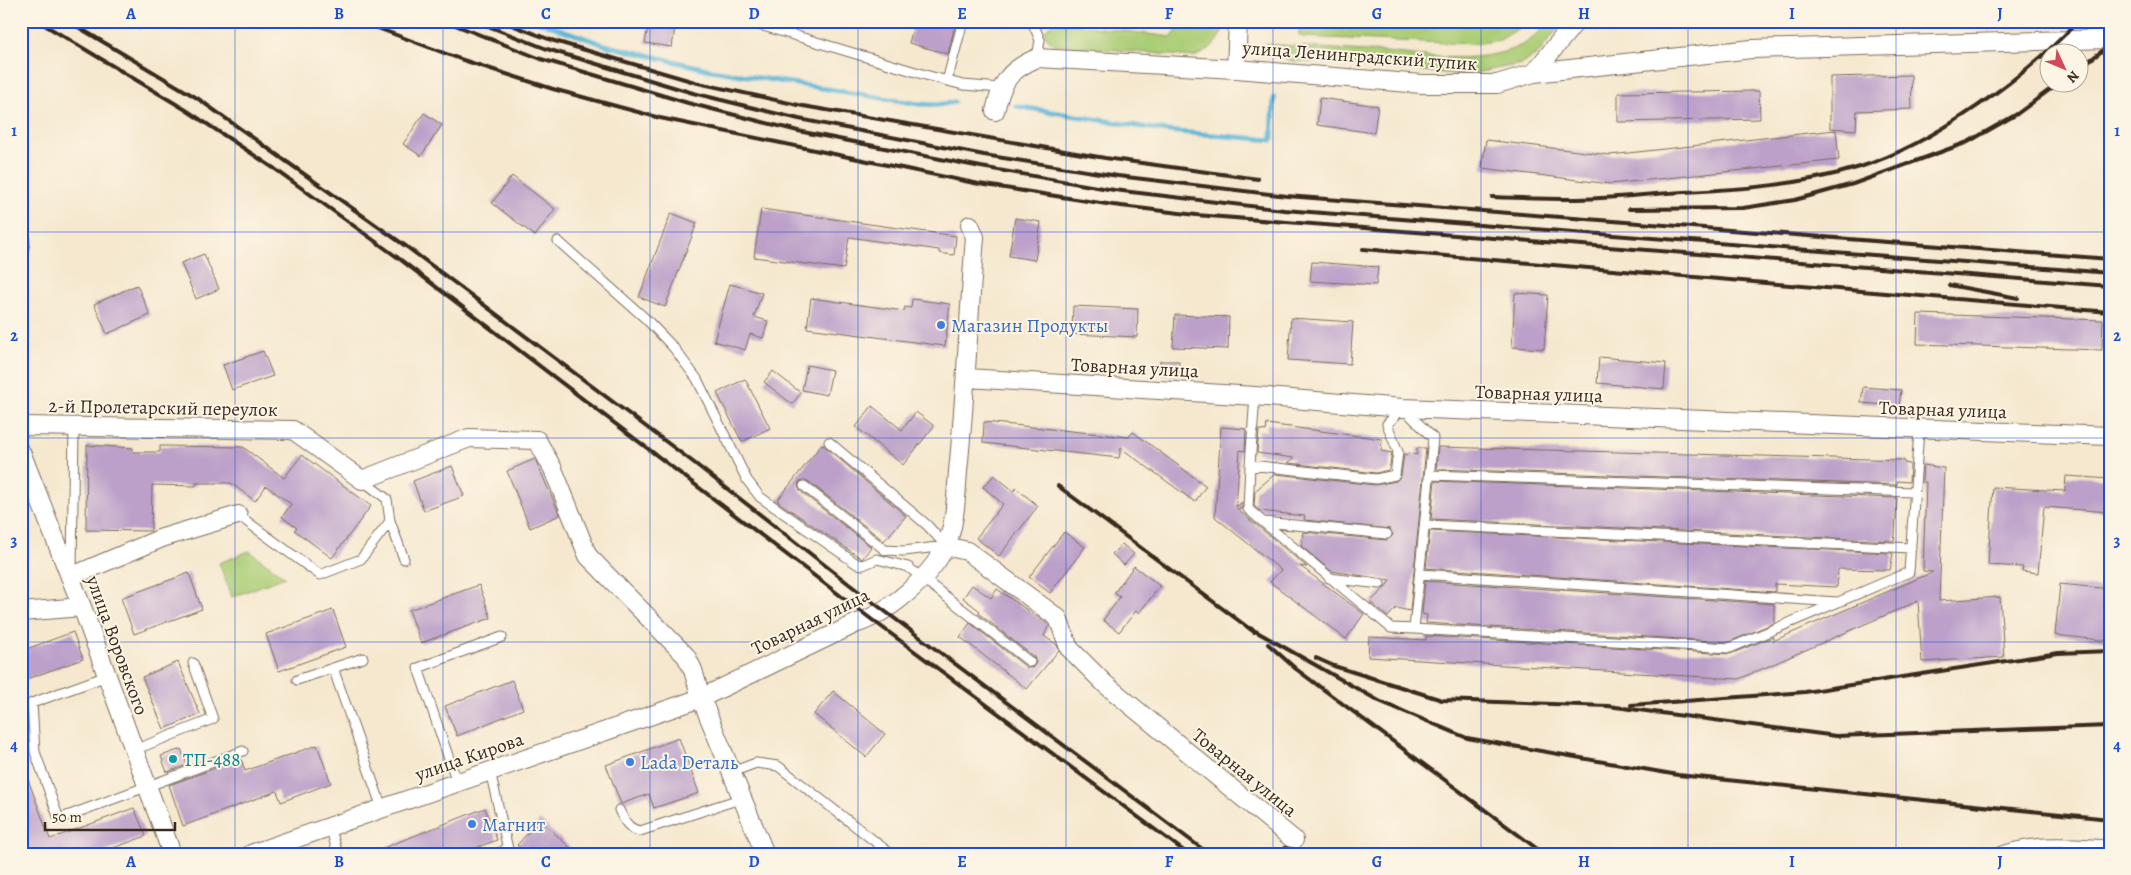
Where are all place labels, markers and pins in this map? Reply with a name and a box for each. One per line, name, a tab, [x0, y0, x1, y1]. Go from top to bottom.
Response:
place label: Магазин Продукты	[951, 313, 1108, 339]
marker: Магазин Продукты	[935, 319, 947, 331]
place label: ТП-488	[183, 747, 241, 773]
place label: Lada Dеталь	[640, 750, 738, 776]
marker: ТП-488	[167, 753, 179, 765]
marker: Lada Dеталь	[624, 756, 636, 768]
place label: Магнит	[482, 812, 546, 838]
marker: Магнит	[466, 818, 478, 830]

